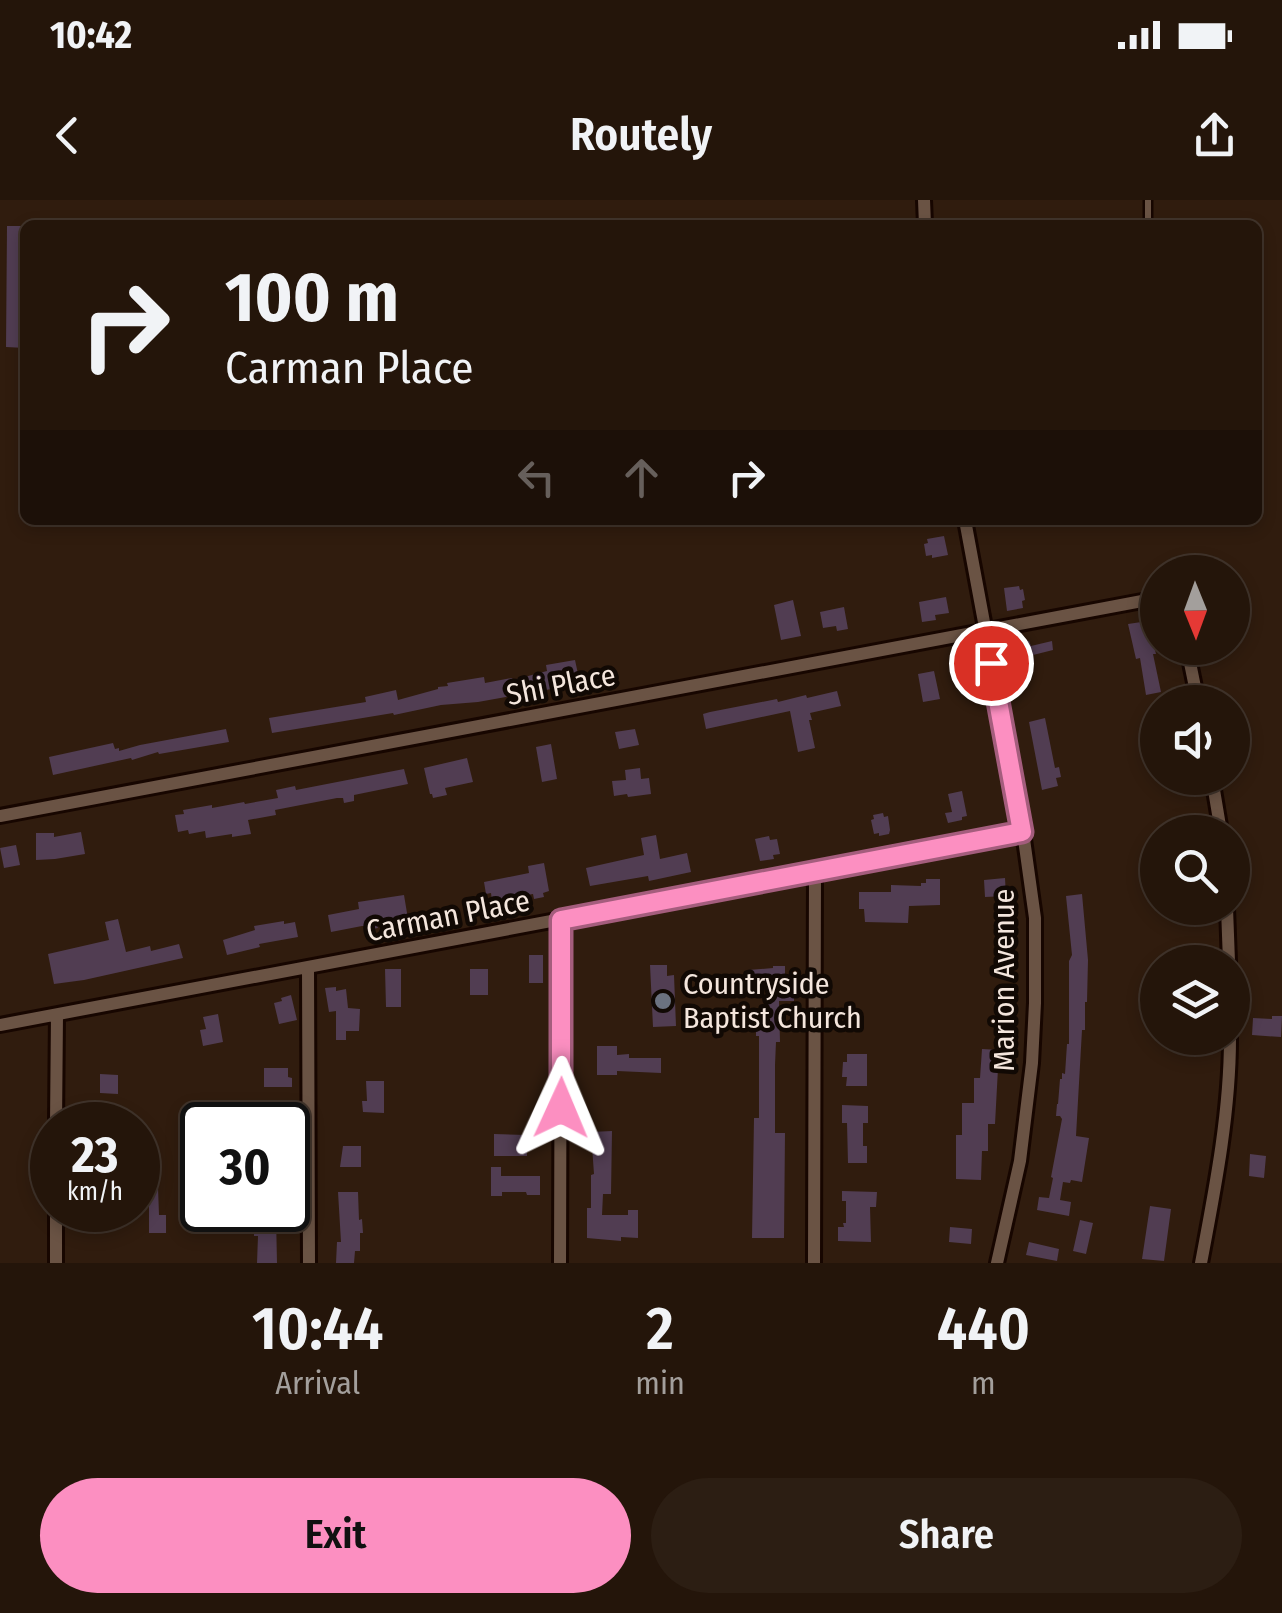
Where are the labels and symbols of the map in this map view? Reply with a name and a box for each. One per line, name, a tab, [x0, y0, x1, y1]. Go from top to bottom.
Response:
north arrow	[1140, 555, 1250, 665]
pin	[949, 621, 1034, 706]
street label: Shi Place	[503, 657, 619, 713]
street label: Carman Place	[363, 883, 533, 949]
street label: Marion Avenue	[986, 889, 1022, 1071]
place label: Countryside Baptist Church	[683, 966, 862, 1036]
marker: Countryside Baptist Church	[652, 990, 674, 1012]
position arrow	[509, 1056, 613, 1160]
speed limit sign: 30	[180, 1102, 310, 1232]

